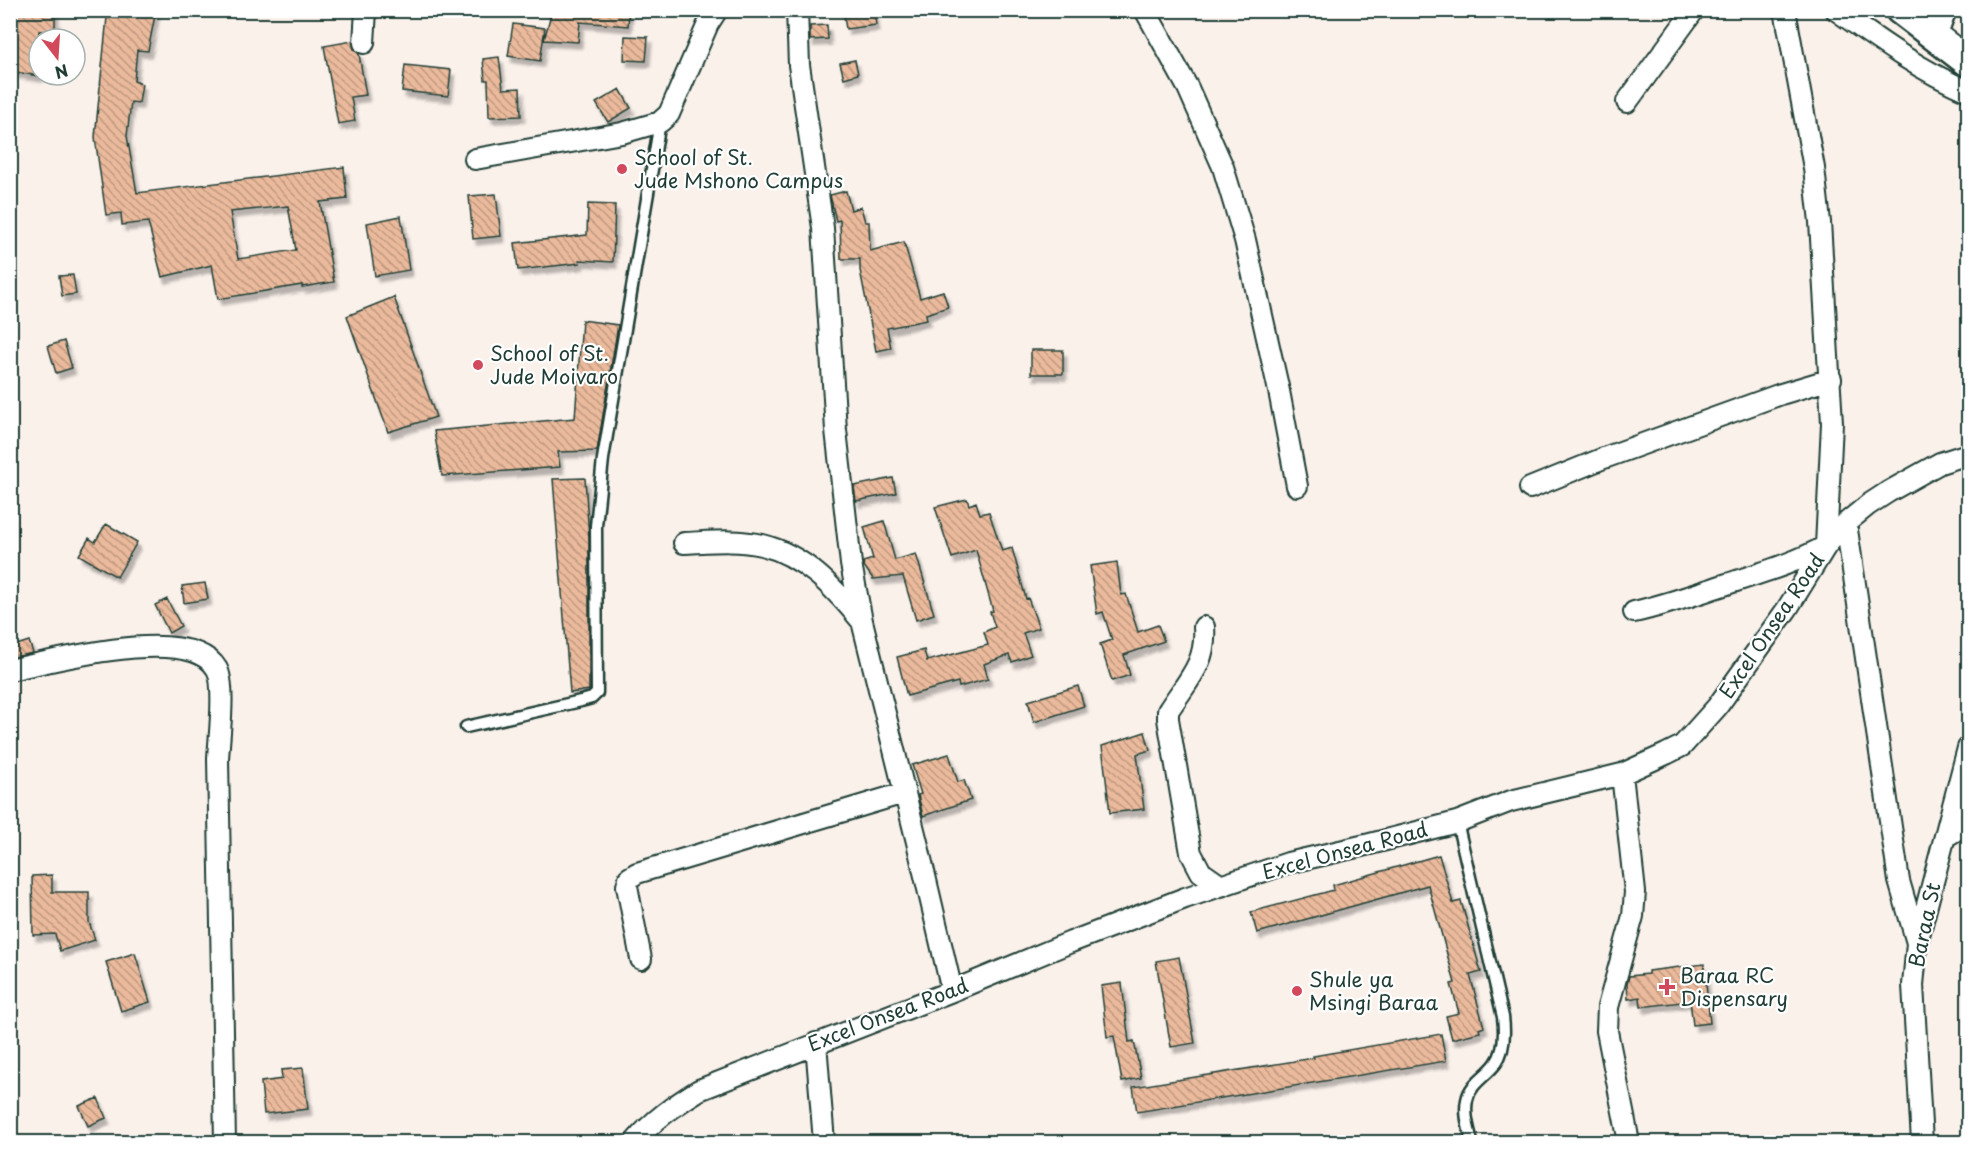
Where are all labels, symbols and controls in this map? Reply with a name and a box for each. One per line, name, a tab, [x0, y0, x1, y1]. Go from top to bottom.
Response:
north arrow	[27, 27, 87, 87]
text: N	[52, 59, 71, 86]
place label: School of St. Jude Mshono Campus	[634, 142, 843, 195]
marker: School of St. Jude Mshono Campus	[615, 162, 629, 176]
place label: School of St. Jude Moivaro	[490, 338, 618, 391]
marker: School of St. Jude Moivaro	[471, 358, 485, 372]
street label: Excel Onsea Road	[1711, 547, 1831, 704]
street label: Excel Onsea Road	[1259, 814, 1431, 886]
street label: Baraa St	[1900, 880, 1948, 970]
place label: Baraa RC Dispensary	[1680, 960, 1788, 1013]
place label: Shule ya Msingi Baraa	[1309, 964, 1438, 1017]
street label: Excel Onsea Road	[803, 970, 972, 1058]
marker: Baraa RC Dispensary	[1658, 978, 1676, 996]
marker: Shule ya Msingi Baraa	[1290, 984, 1304, 998]

